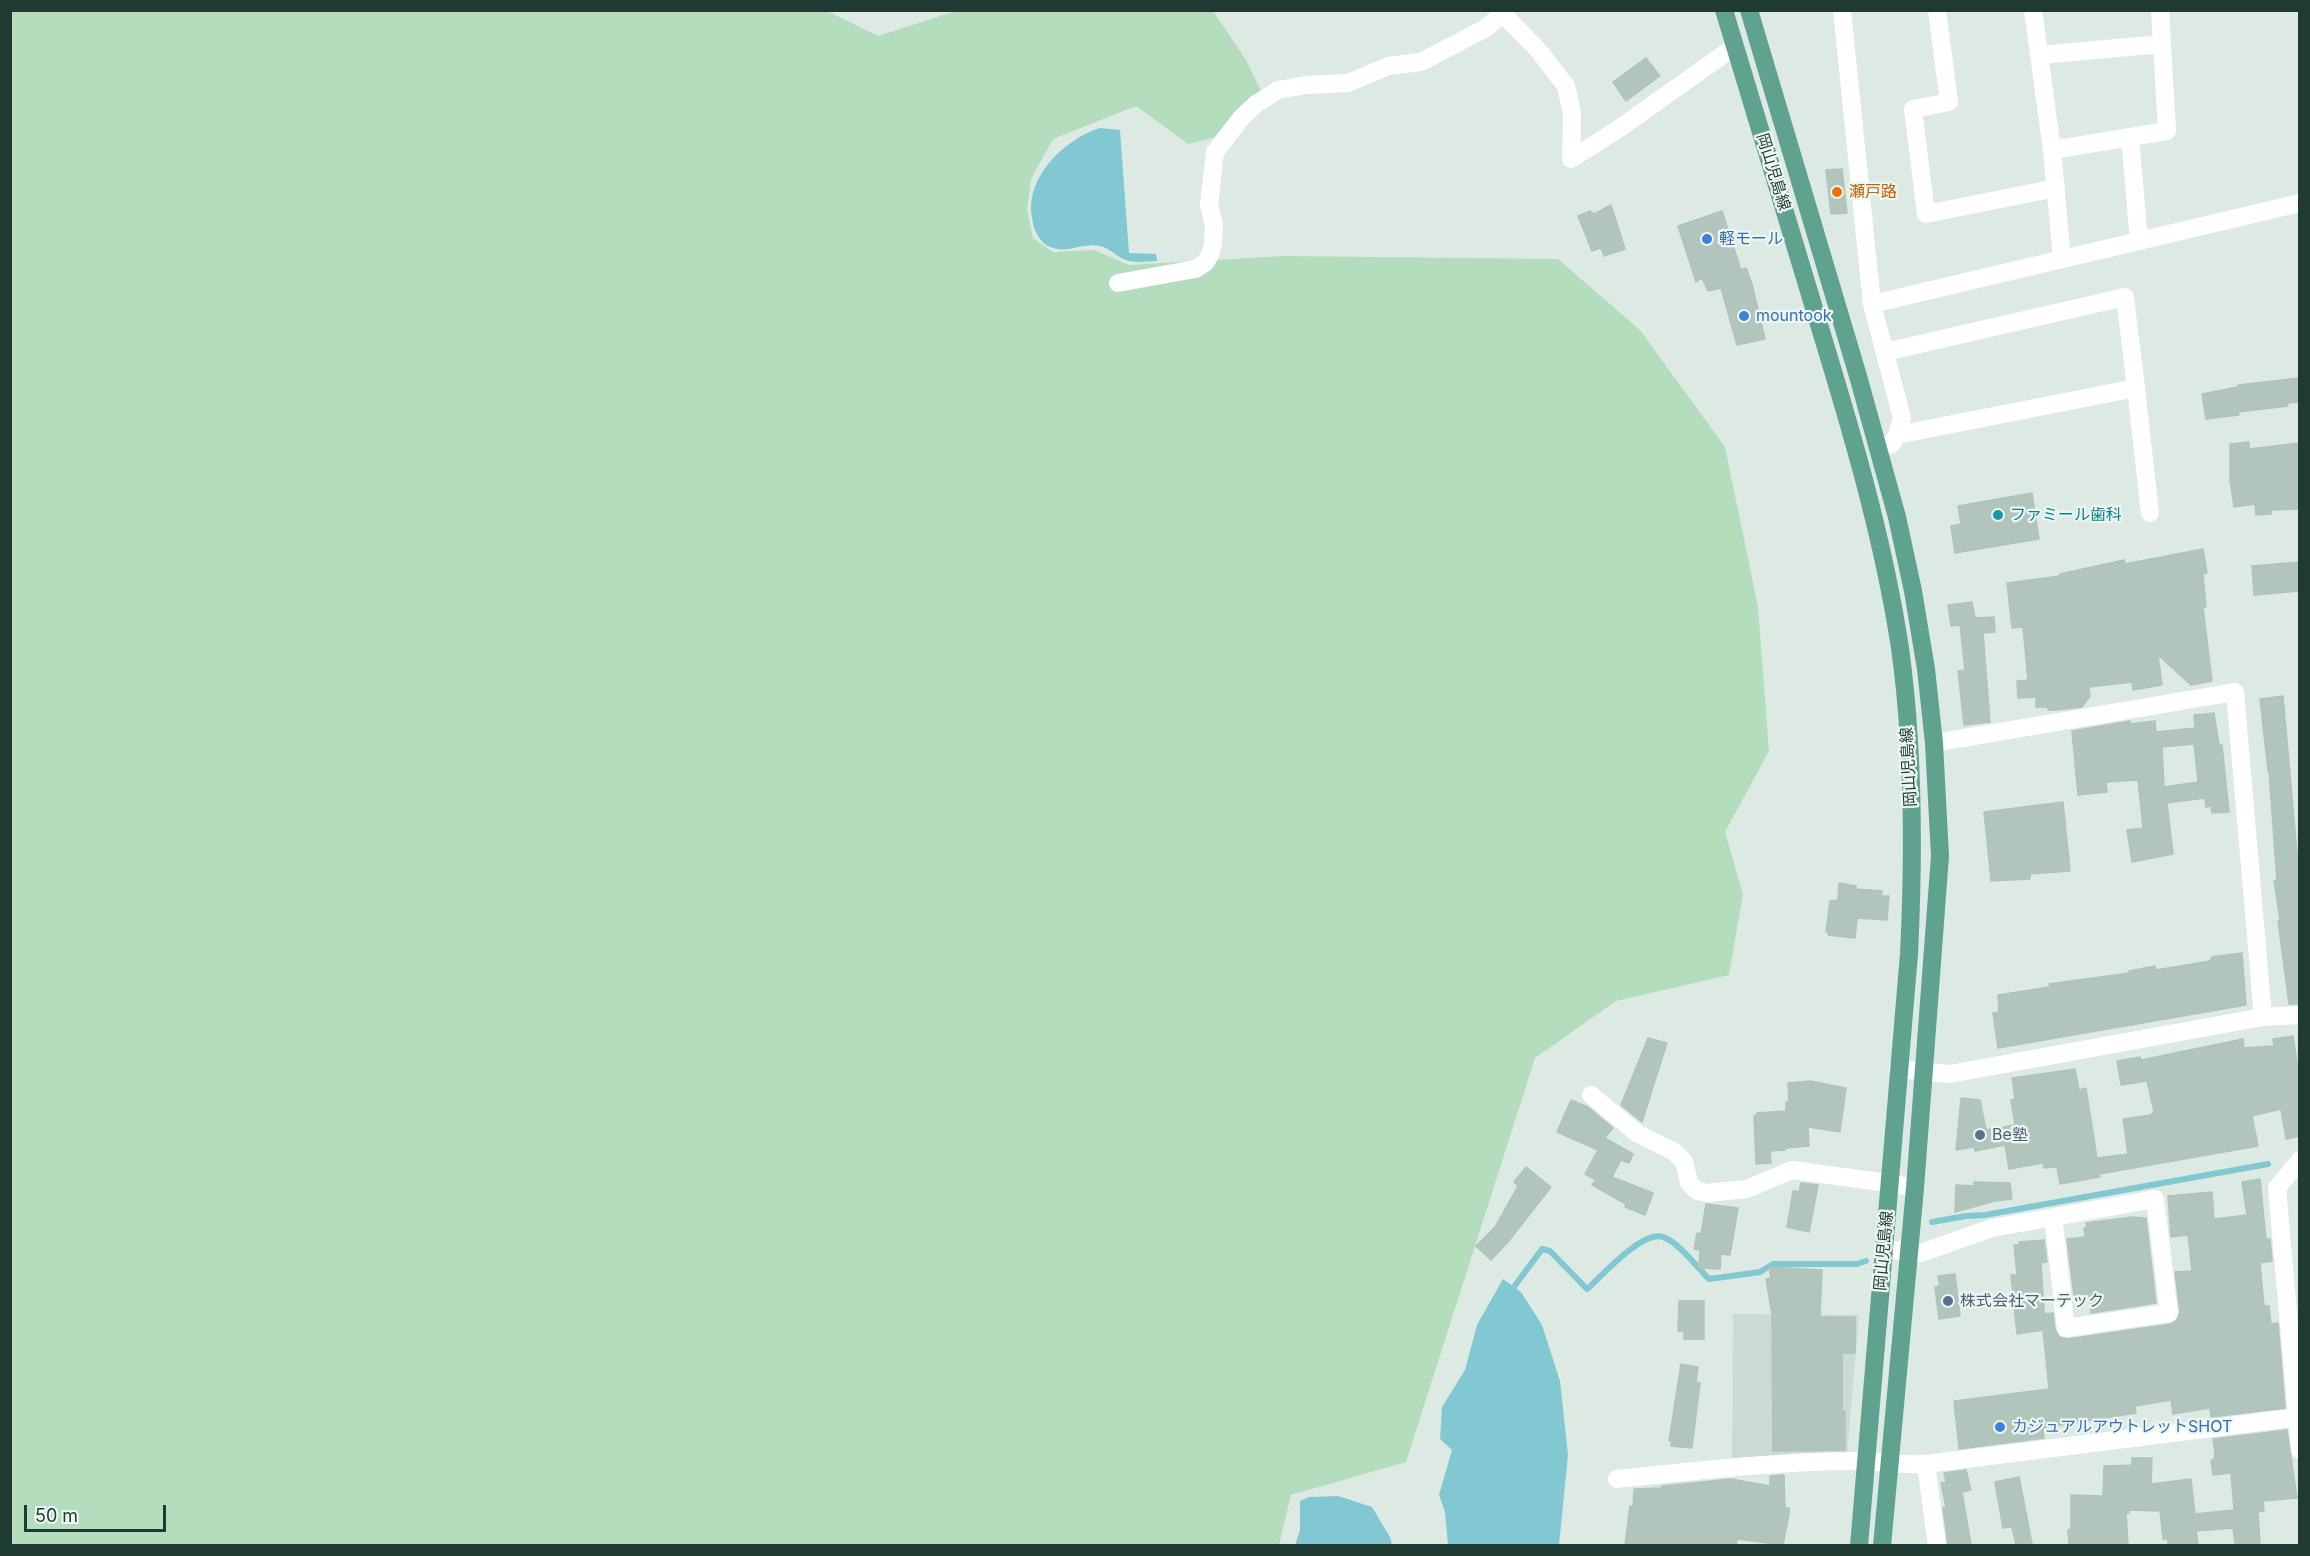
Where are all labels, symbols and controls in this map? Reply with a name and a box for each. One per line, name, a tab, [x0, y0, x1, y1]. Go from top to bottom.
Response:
street label: 岡山児島線	[1752, 131, 1794, 213]
place label: 瀬戸路	[1849, 182, 1897, 202]
marker: 瀬戸路	[1830, 185, 1844, 199]
place label: 軽モール	[1719, 229, 1783, 249]
marker: 軽モール	[1700, 232, 1714, 246]
place label: mountook	[1756, 306, 1832, 326]
marker: mountook	[1737, 309, 1751, 323]
place label: ファミール歯科	[2010, 505, 2122, 525]
marker: ファミール歯科	[1991, 508, 2005, 522]
street label: 岡山児島線	[1897, 727, 1921, 807]
place label: Be塾	[1992, 1125, 2028, 1145]
marker: Be塾	[1973, 1128, 1987, 1142]
street label: 岡山児島線	[1871, 1210, 1897, 1292]
place label: 株式会社マーテック	[1960, 1291, 2104, 1311]
marker: 株式会社マーテック	[1941, 1294, 1955, 1308]
place label: カジュアルアウトレットSHOT	[2012, 1417, 2232, 1437]
marker: カジュアルアウトレットSHOT	[1993, 1420, 2007, 1434]
scale bar	[27, 1493, 170, 1531]
text: 50 m	[35, 1505, 78, 1526]

